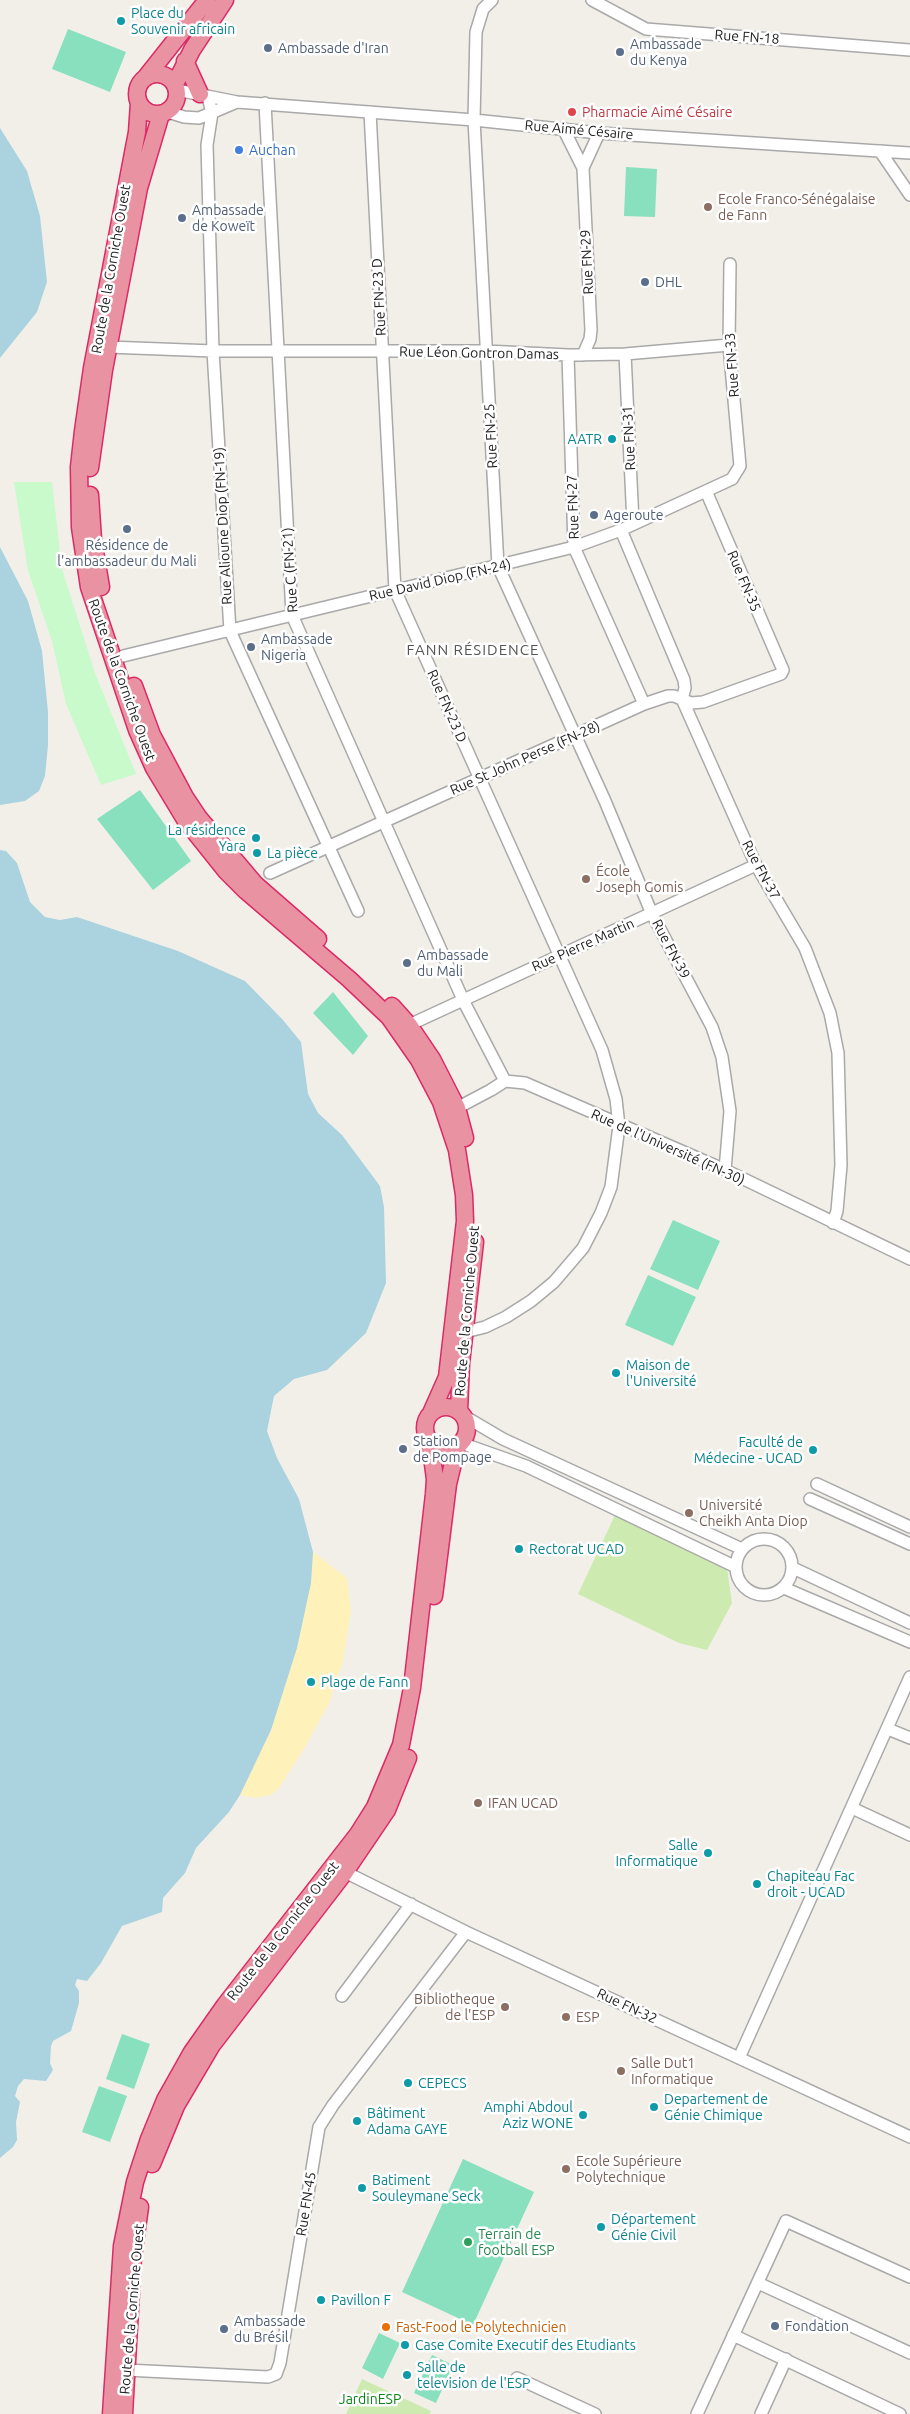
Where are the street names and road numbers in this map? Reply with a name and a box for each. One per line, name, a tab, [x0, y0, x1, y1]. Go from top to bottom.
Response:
street label: Rue FN-18	[714, 26, 780, 48]
street label: Rue Aimé Césaire	[524, 117, 634, 143]
street label: Route de la Corniche Ouest	[88, 183, 134, 355]
street label: Rue FN-29	[577, 229, 597, 295]
street label: Rue FN-23 D	[369, 258, 389, 336]
street label: Rue FN-33	[721, 332, 743, 398]
street label: Rue Léon Gontron Damas	[399, 343, 559, 363]
street label: Rue FN-25	[481, 403, 501, 469]
street label: Rue FN-31	[619, 405, 639, 471]
street label: Rue Alioune Diop (FN-19)	[210, 447, 236, 605]
street label: Rue FN-27	[563, 474, 583, 540]
street label: Rue C (FN-21)	[279, 527, 301, 613]
street label: Rue FN-35	[724, 548, 764, 614]
street label: Rue David Diop (FN-24)	[367, 555, 513, 605]
street label: Route de la Corniche Ouest	[85, 597, 159, 763]
street label: Rue FN-23 D	[423, 667, 471, 745]
street label: Rue St John Perse (FN-28)	[448, 717, 602, 799]
street label: Rue FN-37	[738, 837, 784, 903]
street label: Rue Pierre Martin	[529, 915, 637, 975]
street label: Rue FN-39	[648, 916, 694, 982]
street label: Rue de l'Université (FN-30)	[589, 1105, 747, 1189]
street label: Route de la Corniche Ouest	[451, 1225, 483, 1397]
street label: Route de la Corniche Ouest	[224, 1858, 342, 2004]
street label: Rue FN-32	[594, 1985, 660, 2027]
street label: Rue FN-45	[293, 2171, 319, 2237]
street label: Route de la Corniche Ouest	[116, 2223, 148, 2395]

